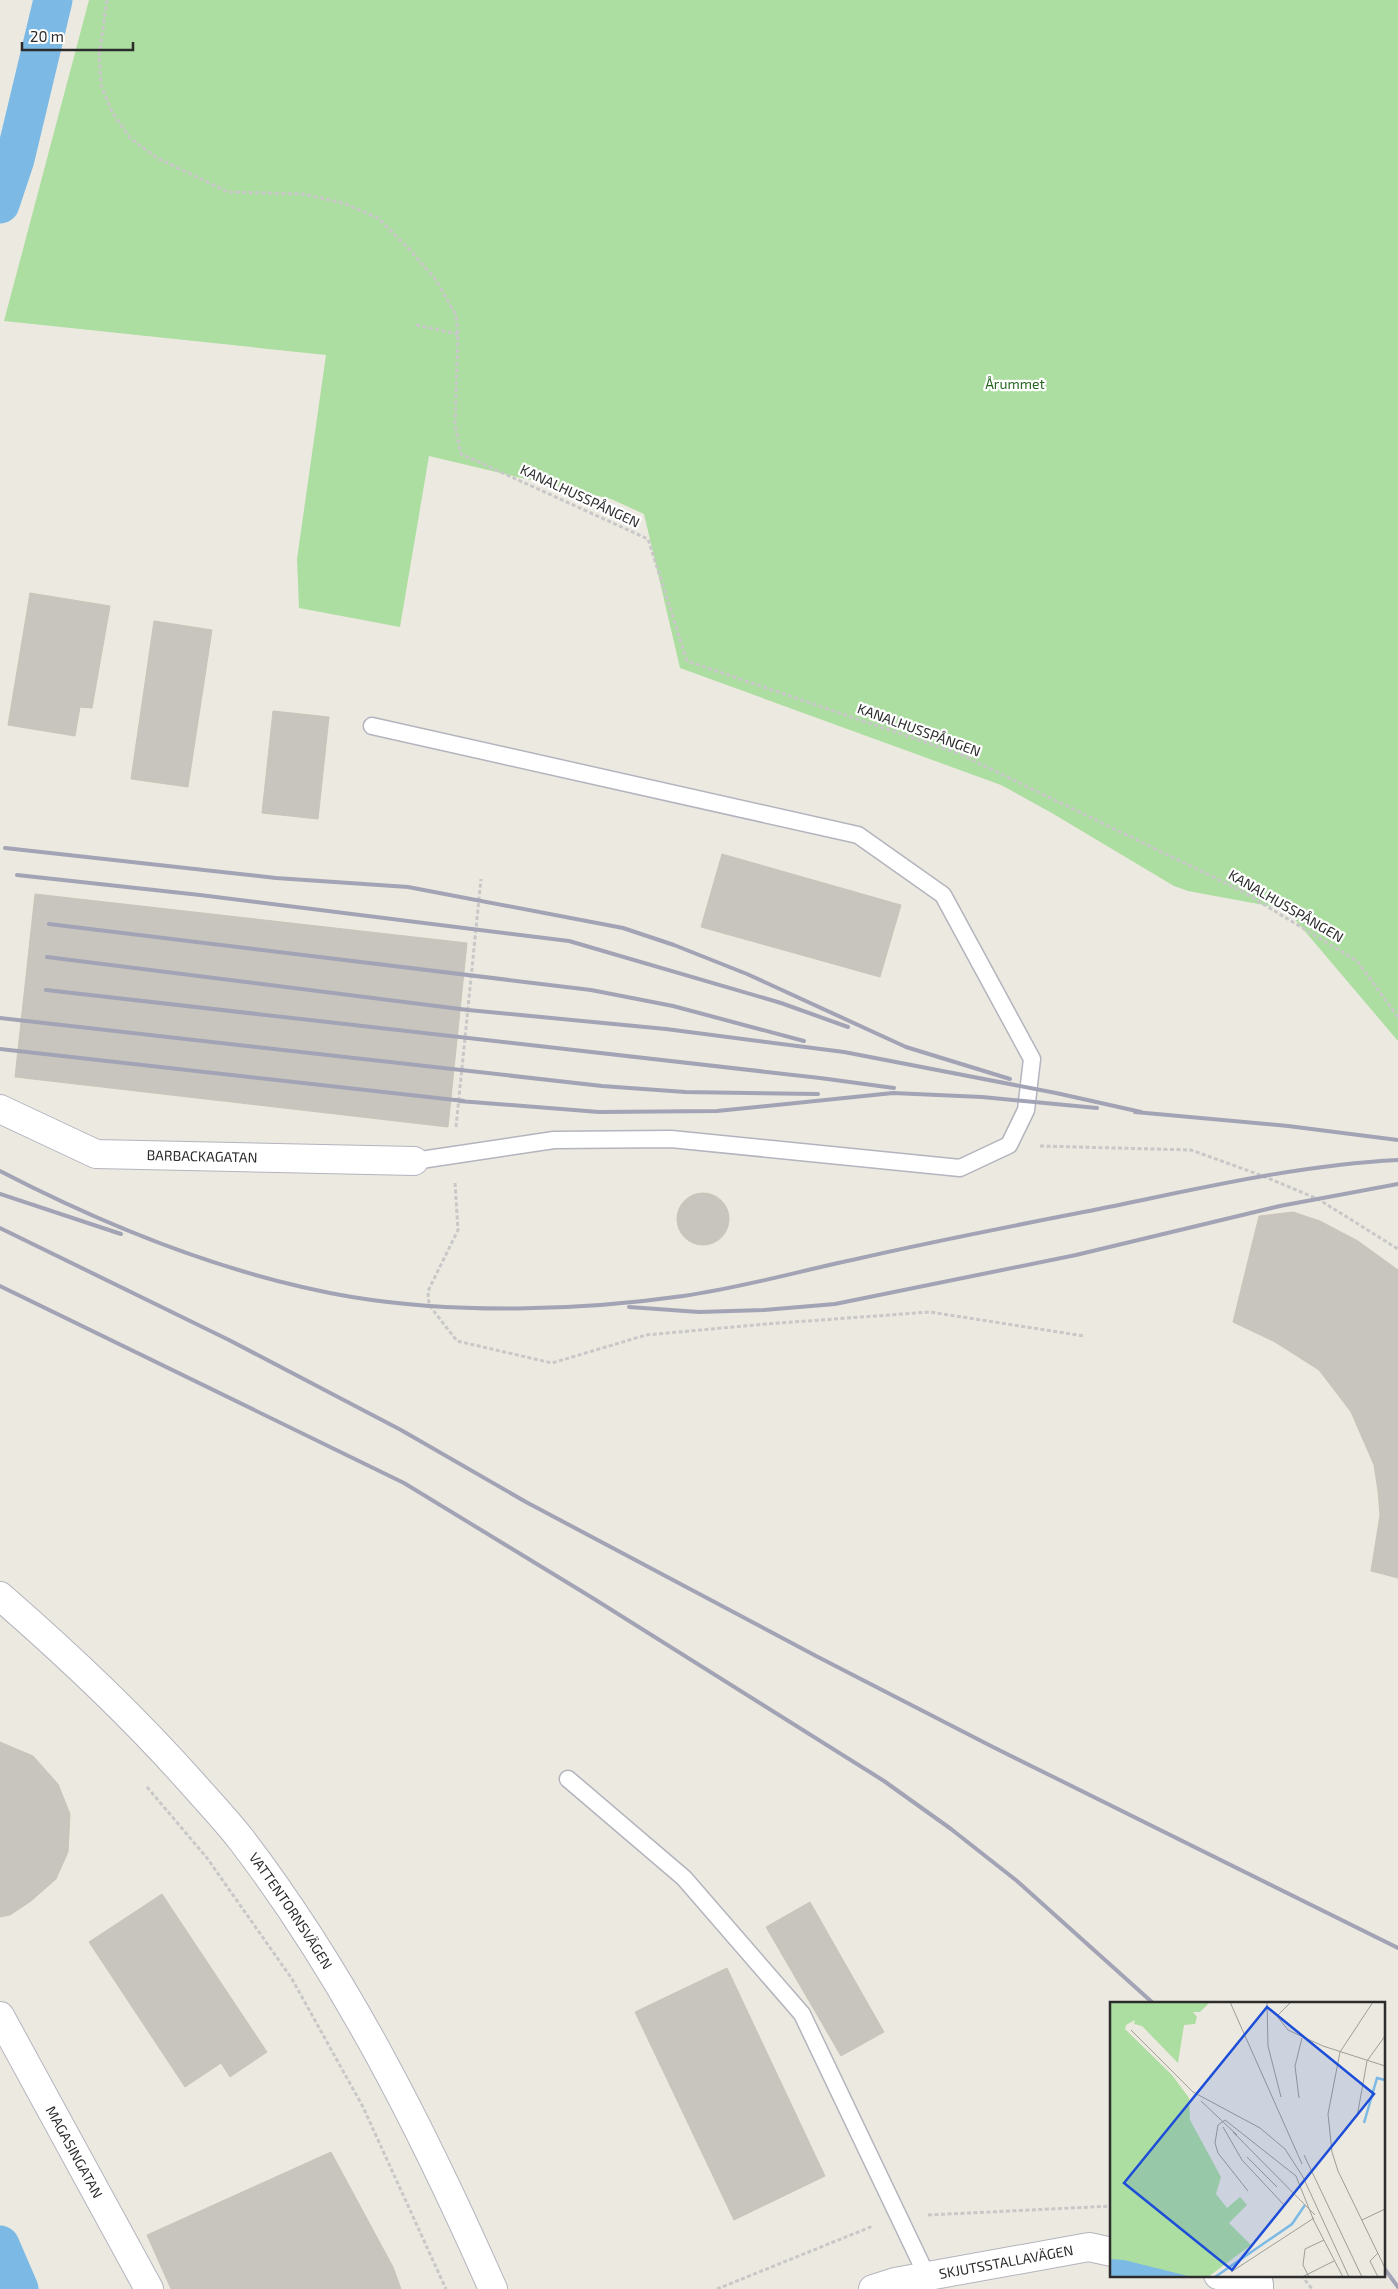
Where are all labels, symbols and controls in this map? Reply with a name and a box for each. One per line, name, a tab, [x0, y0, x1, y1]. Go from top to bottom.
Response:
scale bar	[22, 20, 134, 52]
text: 20 m	[30, 27, 64, 45]
park label: Årummet	[985, 375, 1045, 392]
street label: KANALHUSSPÅNGEN	[518, 460, 643, 531]
street label: KANALHUSSPÅNGEN	[855, 699, 983, 760]
street label: KANALHUSSPÅNGEN	[1226, 866, 1347, 945]
street label: BARBACKAGATAN	[146, 1146, 258, 1166]
street label: VATTENTORNSVÄGEN	[246, 1849, 336, 1972]
inset map	[1110, 2002, 1386, 2276]
street label: MAGASINGATAN	[43, 2103, 107, 2201]
street label: SKJUTSSTALLAVÄGEN	[938, 2241, 1074, 2282]

